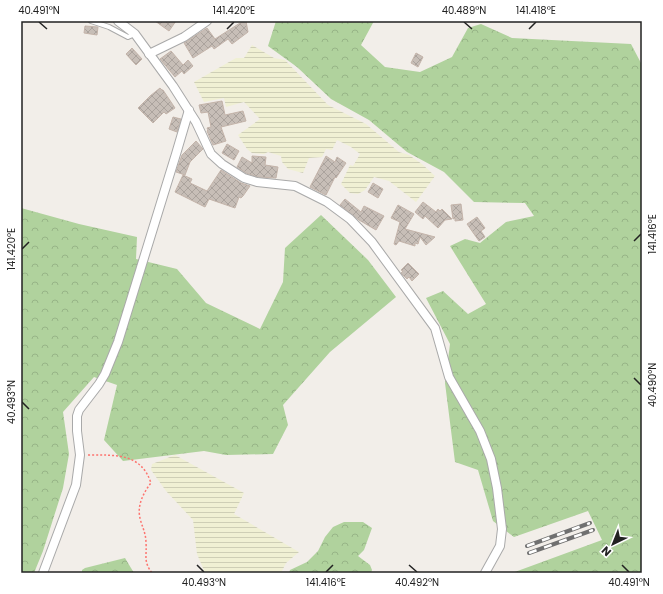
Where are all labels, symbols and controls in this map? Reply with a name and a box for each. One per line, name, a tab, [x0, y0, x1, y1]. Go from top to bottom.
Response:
text: 40.491°N	[18, 3, 60, 18]
text: 141.420°E	[213, 3, 255, 18]
text: 40.489°N	[442, 3, 486, 18]
text: 141.418°E	[516, 3, 556, 18]
text: 141.416°E	[645, 214, 660, 254]
text: 141.420°E	[4, 228, 19, 270]
text: 40.490°N	[645, 363, 660, 407]
text: 40.493°N	[4, 380, 19, 424]
north arrow	[593, 524, 633, 564]
text: N	[598, 543, 615, 560]
text: 40.493°N	[182, 575, 226, 590]
text: 141.416°E	[306, 575, 346, 590]
text: 40.492°N	[395, 575, 439, 590]
text: 40.491°N	[608, 575, 650, 590]

